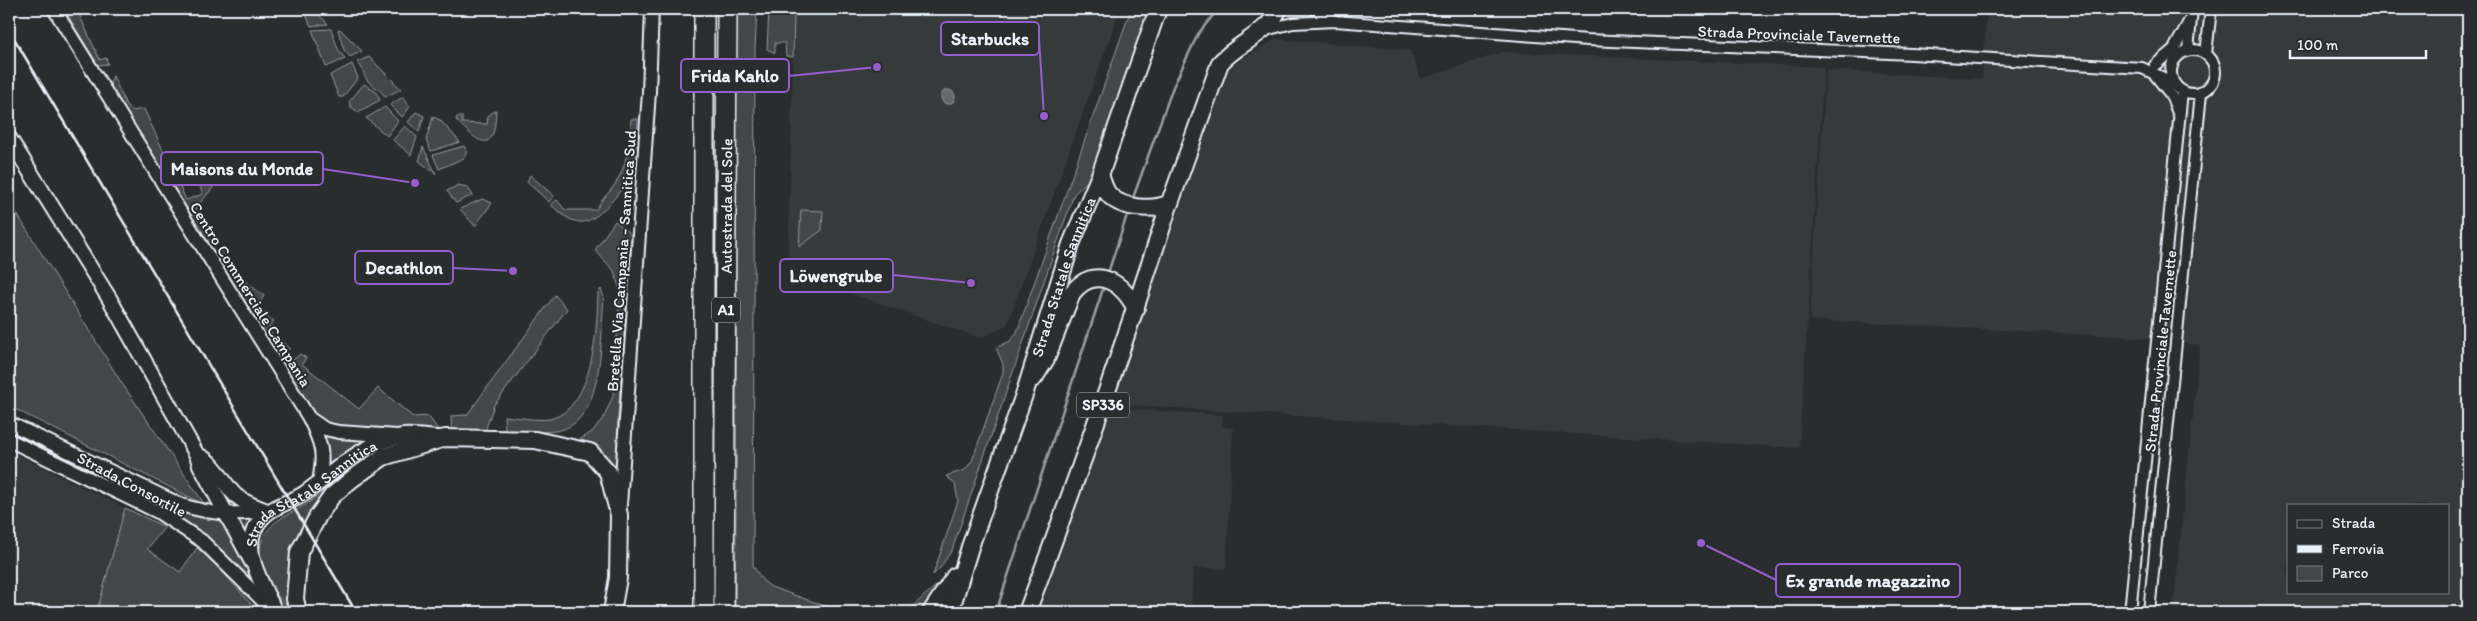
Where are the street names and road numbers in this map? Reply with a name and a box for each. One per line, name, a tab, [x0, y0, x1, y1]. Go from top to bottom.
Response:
street label: Strada Provinciale Tavernette	[1697, 21, 1901, 48]
street label: Bretella Via Campania - Sannitica Sud	[603, 129, 640, 392]
street label: Autostrada del Sole	[717, 138, 736, 274]
street label: Strada Statale Sannitica	[1028, 193, 1100, 359]
street label: Centro Commerciale Campania	[186, 198, 315, 390]
street label: Strada Provinciale Tavernette	[2140, 249, 2181, 453]
road number: A1	[712, 298, 740, 322]
road number: SP336	[1077, 392, 1129, 418]
street label: Strada Statale Sannitica	[242, 436, 381, 547]
street label: Strada Consortile	[74, 448, 190, 521]

